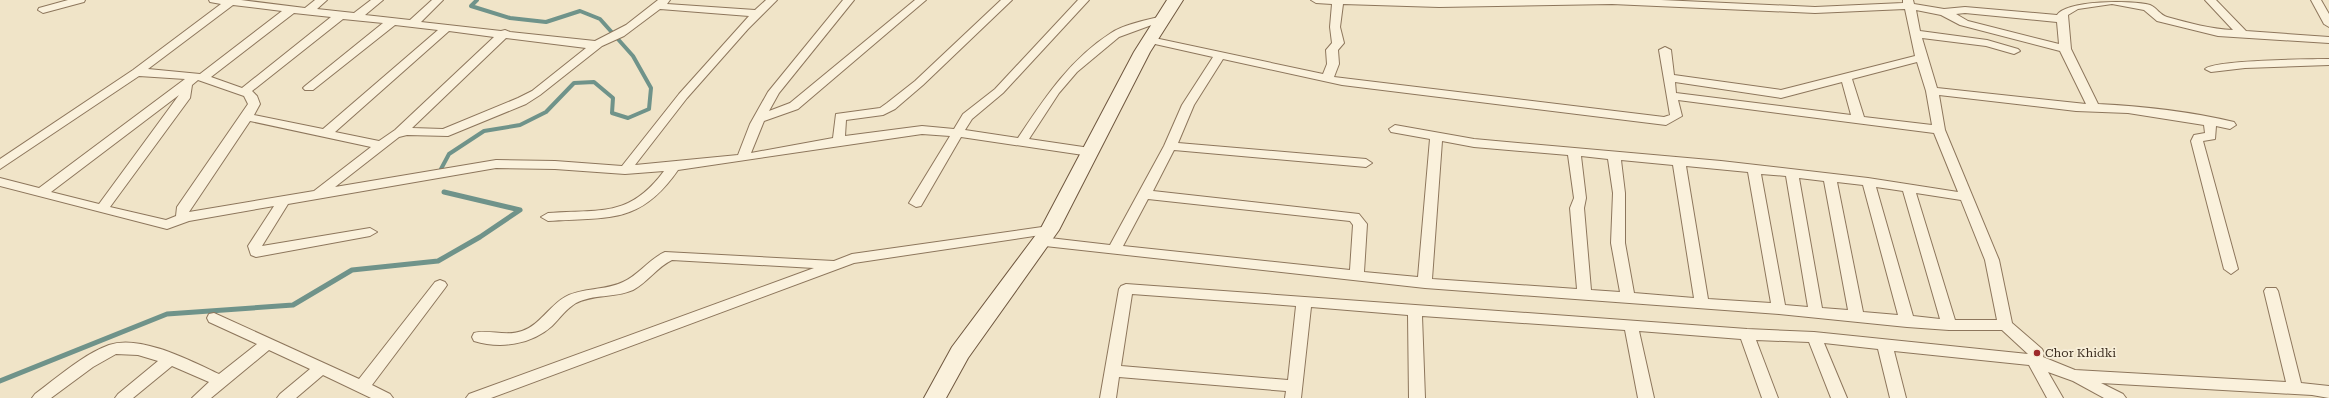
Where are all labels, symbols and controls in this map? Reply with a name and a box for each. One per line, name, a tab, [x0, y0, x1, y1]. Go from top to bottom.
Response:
place label: Chor Khidki	[2045, 346, 2116, 360]
marker: Chor Khidki	[2032, 348, 2042, 358]

